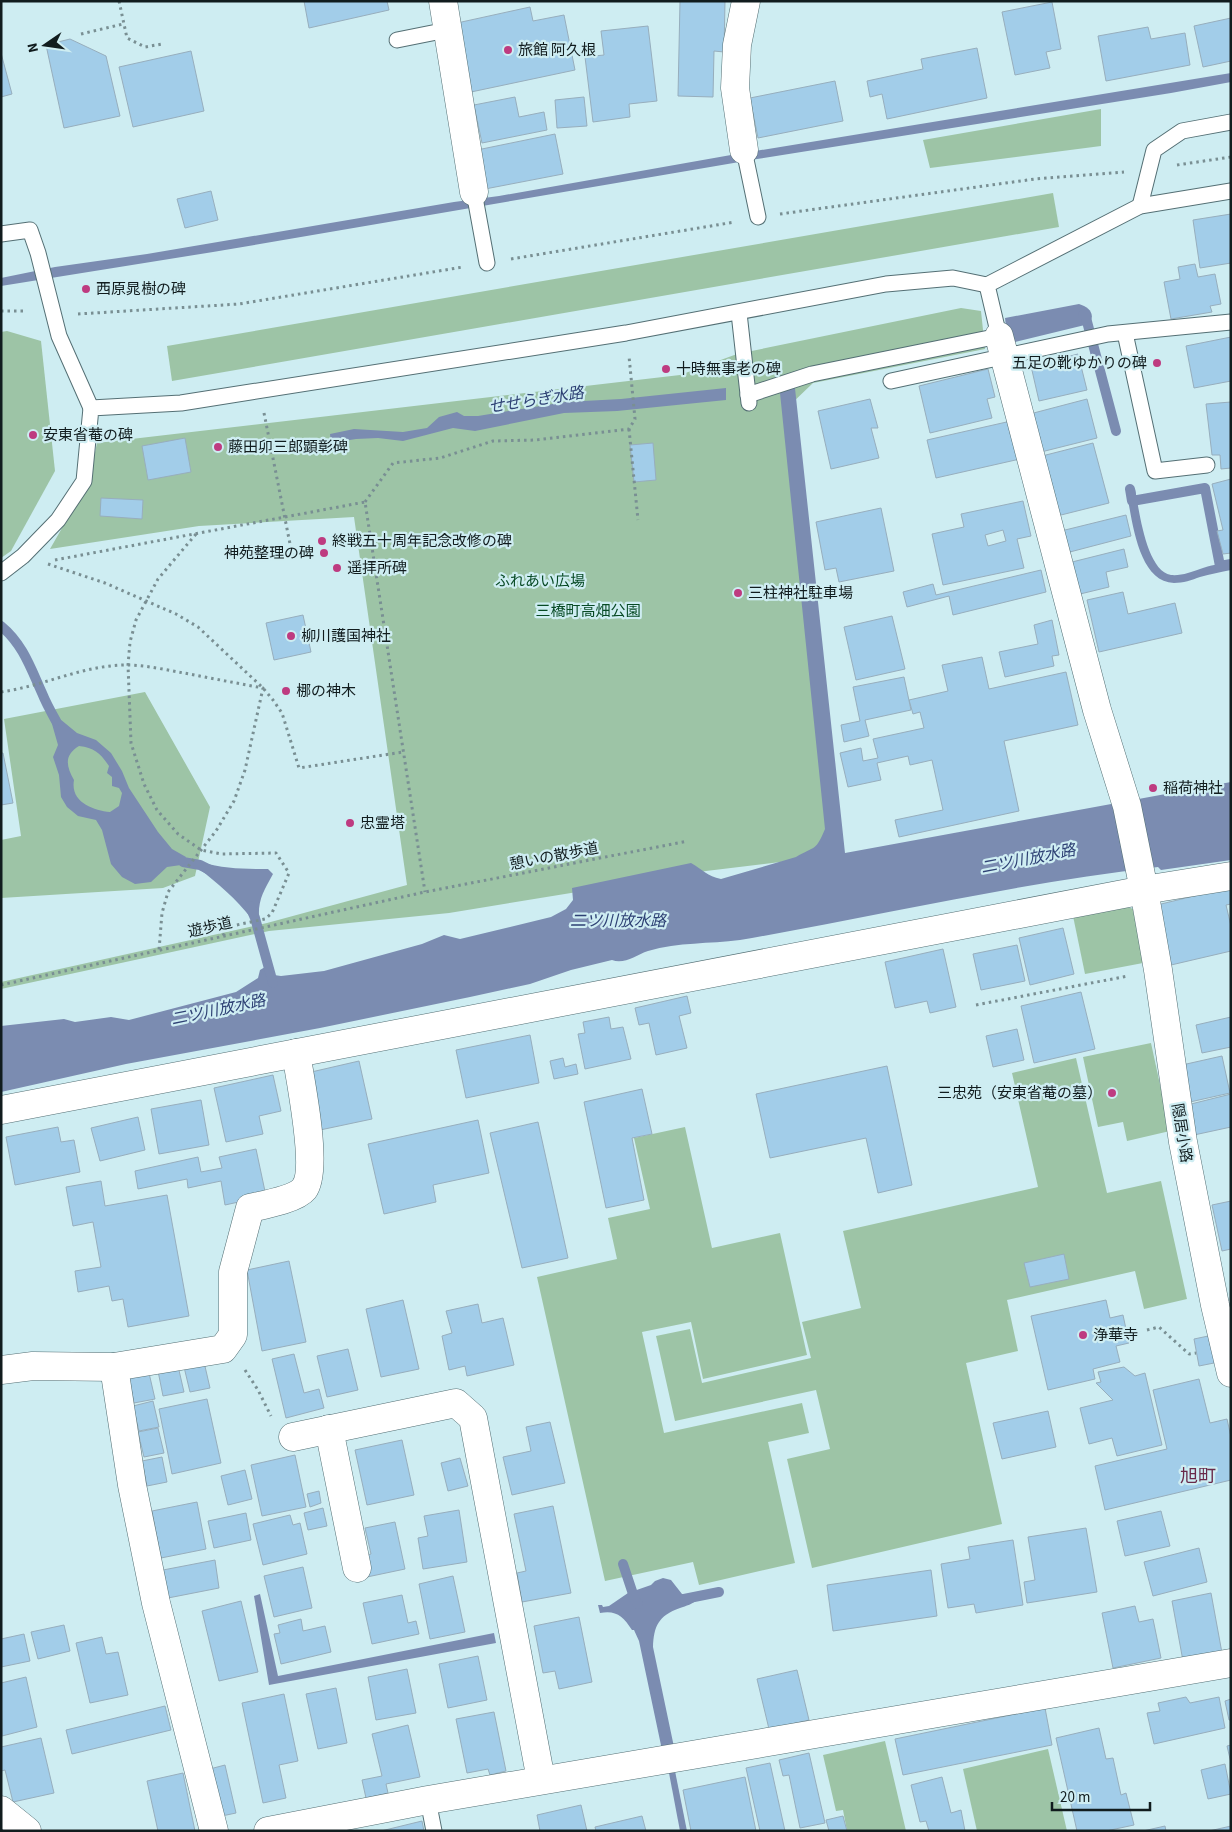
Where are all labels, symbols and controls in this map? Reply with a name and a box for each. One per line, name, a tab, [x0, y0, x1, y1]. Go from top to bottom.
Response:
north arrow	[20, 20, 70, 70]
place label: 旅館 阿久根	[518, 40, 596, 61]
text: N	[23, 41, 44, 54]
marker: 旅館 阿久根	[502, 44, 514, 56]
place label: 西原晁樹の碑	[96, 279, 186, 300]
marker: 西原晁樹の碑	[80, 283, 92, 295]
place label: 五足の靴ゆかりの碑	[1012, 353, 1147, 374]
marker: 五足の靴ゆかりの碑	[1151, 357, 1163, 369]
place label: 十時無事老の碑	[676, 359, 781, 380]
marker: 十時無事老の碑	[660, 363, 672, 375]
water label: せせらぎ水路	[487, 381, 587, 418]
place label: 安東省菴の碑	[43, 425, 133, 446]
marker: 安東省菴の碑	[27, 429, 39, 441]
place label: 藤田卯三郎顕彰碑	[228, 437, 348, 458]
marker: 藤田卯三郎顕彰碑	[212, 441, 224, 453]
place label: 終戦五十周年記念改修の碑	[332, 531, 512, 552]
marker: 終戦五十周年記念改修の碑	[316, 535, 328, 547]
place label: 神苑整理の碑	[224, 543, 314, 564]
marker: 神苑整理の碑	[318, 547, 330, 559]
place label: 遥拝所碑	[347, 558, 407, 579]
marker: 遥拝所碑	[331, 562, 343, 574]
park label: ふれあい広場	[495, 571, 585, 592]
place label: 三柱神社駐車場	[748, 583, 853, 604]
marker: 三柱神社駐車場	[732, 587, 744, 599]
park label: 三橋町高畑公園	[535, 601, 641, 622]
place label: 柳川護国神社	[301, 626, 391, 647]
marker: 柳川護国神社	[285, 630, 297, 642]
place label: 梛の神木	[296, 681, 356, 702]
marker: 梛の神木	[280, 685, 292, 697]
place label: 稲荷神社	[1163, 778, 1223, 799]
marker: 稲荷神社	[1147, 782, 1159, 794]
place label: 忠霊塔	[360, 813, 405, 834]
marker: 忠霊塔	[344, 817, 356, 829]
street label: 憩いの散歩道	[508, 838, 600, 875]
water label: 二ツ川放水路	[979, 839, 1079, 879]
water label: 二ツ川放水路	[570, 910, 668, 932]
street label: 遊歩道	[186, 912, 234, 943]
water label: 二ツ川放水路	[169, 989, 269, 1031]
place label: 三忠苑（安東省菴の墓）	[937, 1083, 1102, 1104]
marker: 三忠苑（安東省菴の墓）	[1106, 1087, 1118, 1099]
street label: 隠居小路	[1166, 1102, 1197, 1164]
place label: 浄華寺	[1093, 1325, 1138, 1346]
marker: 浄華寺	[1077, 1329, 1089, 1341]
district label: 旭町	[1180, 1464, 1216, 1489]
scale bar	[1052, 1780, 1150, 1812]
text: 20 m	[1060, 1787, 1090, 1808]

